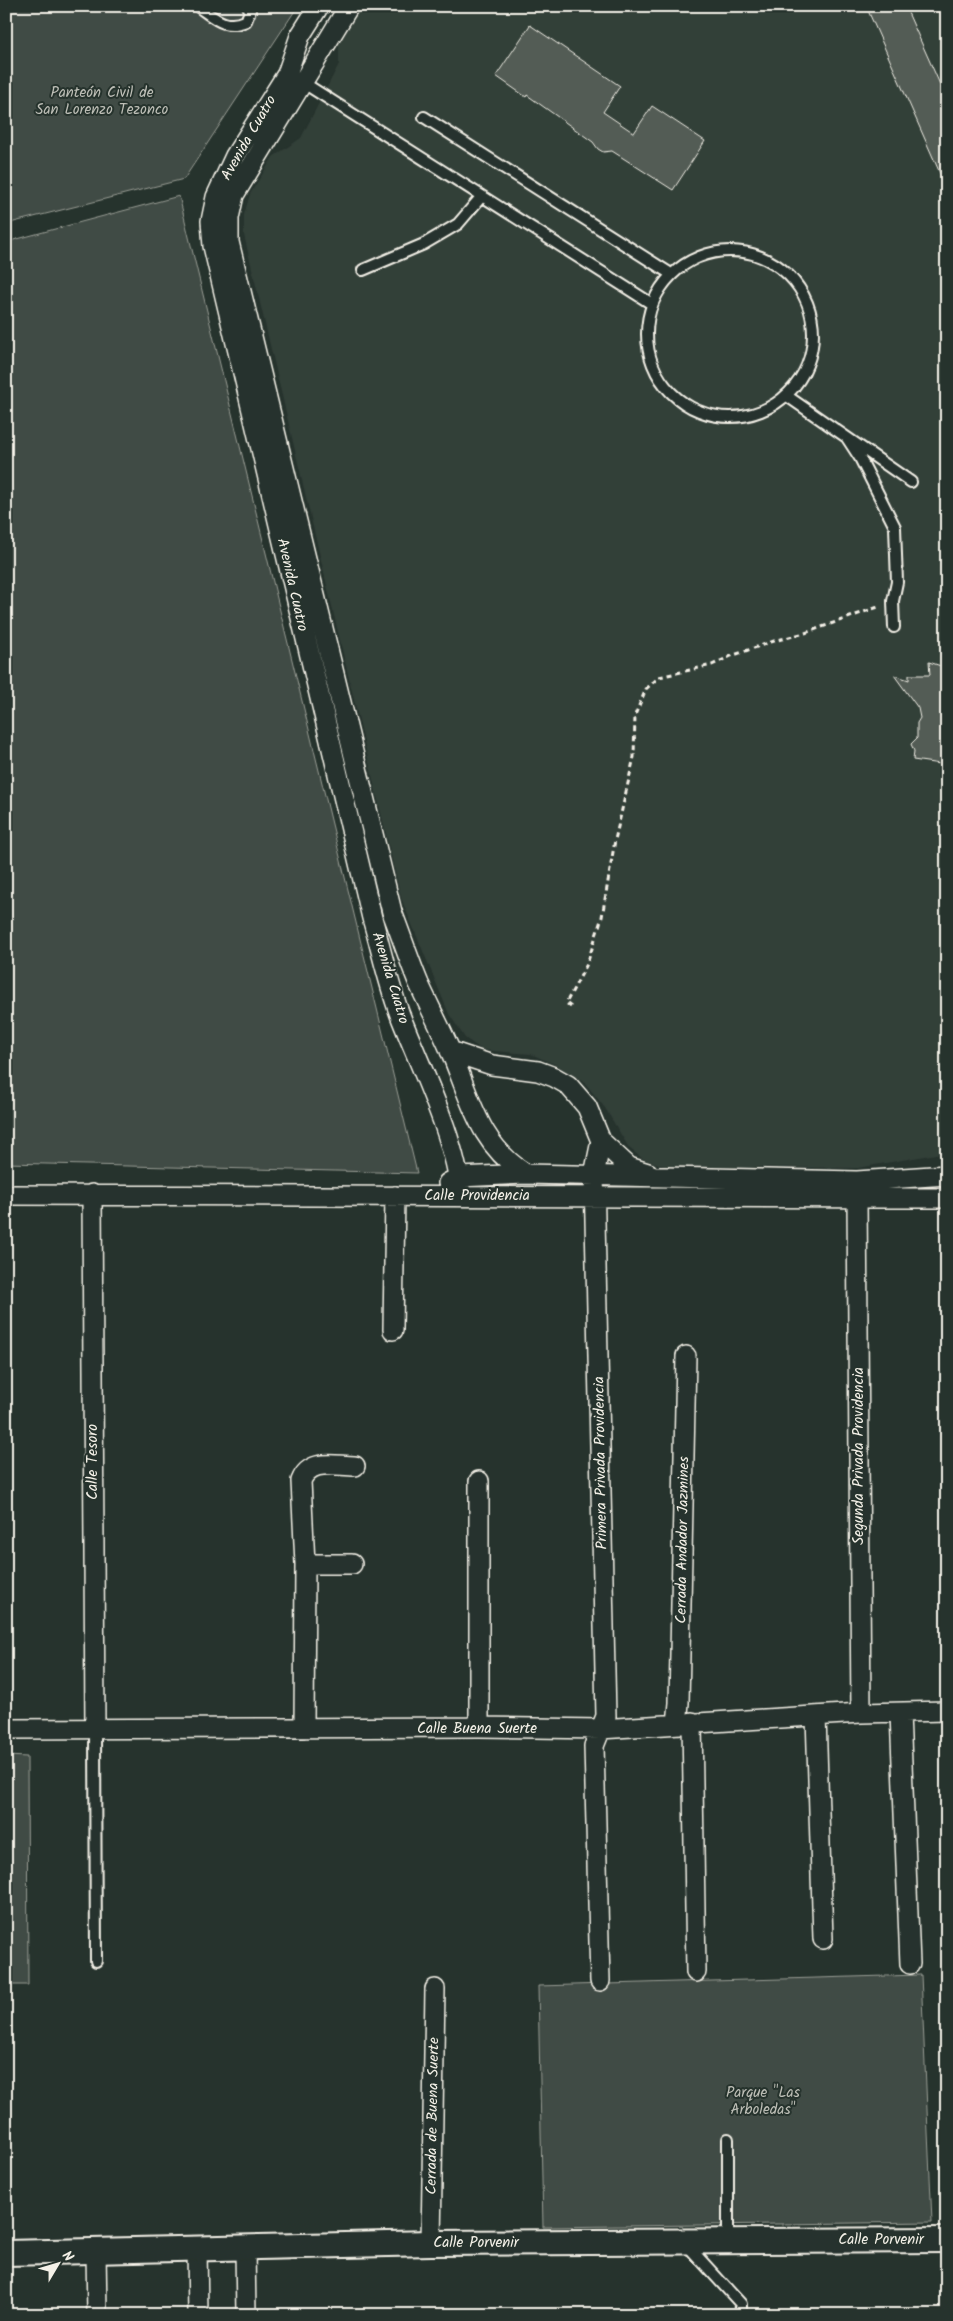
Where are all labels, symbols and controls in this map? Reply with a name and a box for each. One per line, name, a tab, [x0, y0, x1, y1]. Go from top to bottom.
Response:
park label: Panteón Civil de San Lorenzo Tezonco	[36, 81, 169, 122]
street label: Avenida Cuatro	[215, 91, 283, 185]
street label: Avenida Cuatro	[270, 536, 314, 634]
street label: Avenida Cuatro	[365, 929, 415, 1027]
street label: Calle Providencia	[424, 1184, 530, 1208]
street label: Segunda Privada Providencia	[847, 1367, 871, 1545]
street label: Primera Privada Providencia	[587, 1376, 615, 1550]
street label: Calle Tesoro	[81, 1424, 105, 1500]
street label: Cerrada Andador Jazmines	[670, 1455, 696, 1624]
street label: Calle Buena Suerte	[417, 1717, 537, 1741]
street label: Cerrada de Buena Suerte	[420, 2037, 446, 2195]
park label: Parque "Las Arboledas"	[726, 2081, 801, 2122]
street label: Calle Porvenir	[838, 2228, 925, 2252]
street label: Calle Porvenir	[433, 2231, 520, 2255]
north arrow	[32, 2238, 82, 2288]
text: N	[56, 2246, 79, 2267]

